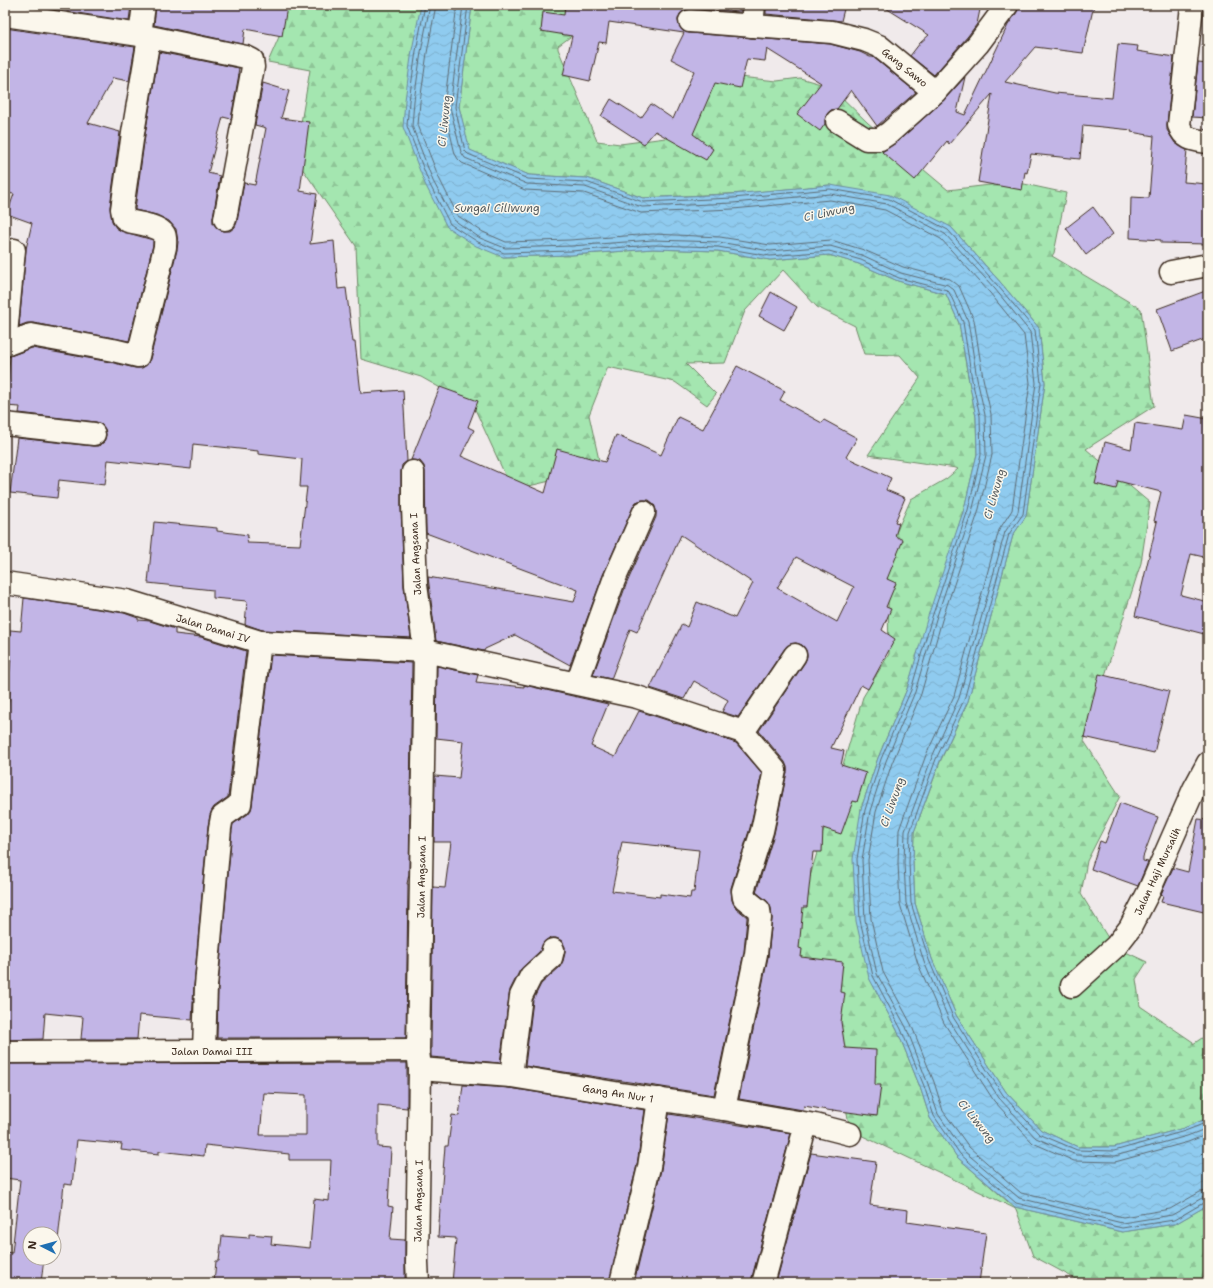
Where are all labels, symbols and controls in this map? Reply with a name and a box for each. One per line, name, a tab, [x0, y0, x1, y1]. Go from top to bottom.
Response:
street label: Gang Sawo	[879, 45, 930, 90]
water label: Ci Liwung	[434, 94, 455, 148]
water label: Ci Liwung	[802, 200, 856, 225]
water label: Sungai Ciliwung	[454, 201, 540, 216]
water label: Ci Liwung	[980, 467, 1009, 521]
street label: Jalan Angsana I	[407, 512, 424, 595]
street label: Jalan Damai IV	[174, 611, 252, 646]
water label: Ci Liwung	[877, 775, 908, 829]
street label: Jalan Haji Mursalih	[1131, 825, 1184, 917]
street label: Jalan Angsana I	[414, 835, 429, 918]
street label: Jalan Damai III	[171, 1045, 253, 1058]
street label: Gang An Nur 1	[582, 1081, 654, 1106]
water label: Ci Liwung	[954, 1096, 999, 1146]
street label: Jalan Angsana I	[411, 1159, 426, 1242]
north arrow	[22, 1226, 62, 1266]
text: N	[25, 1240, 40, 1250]

